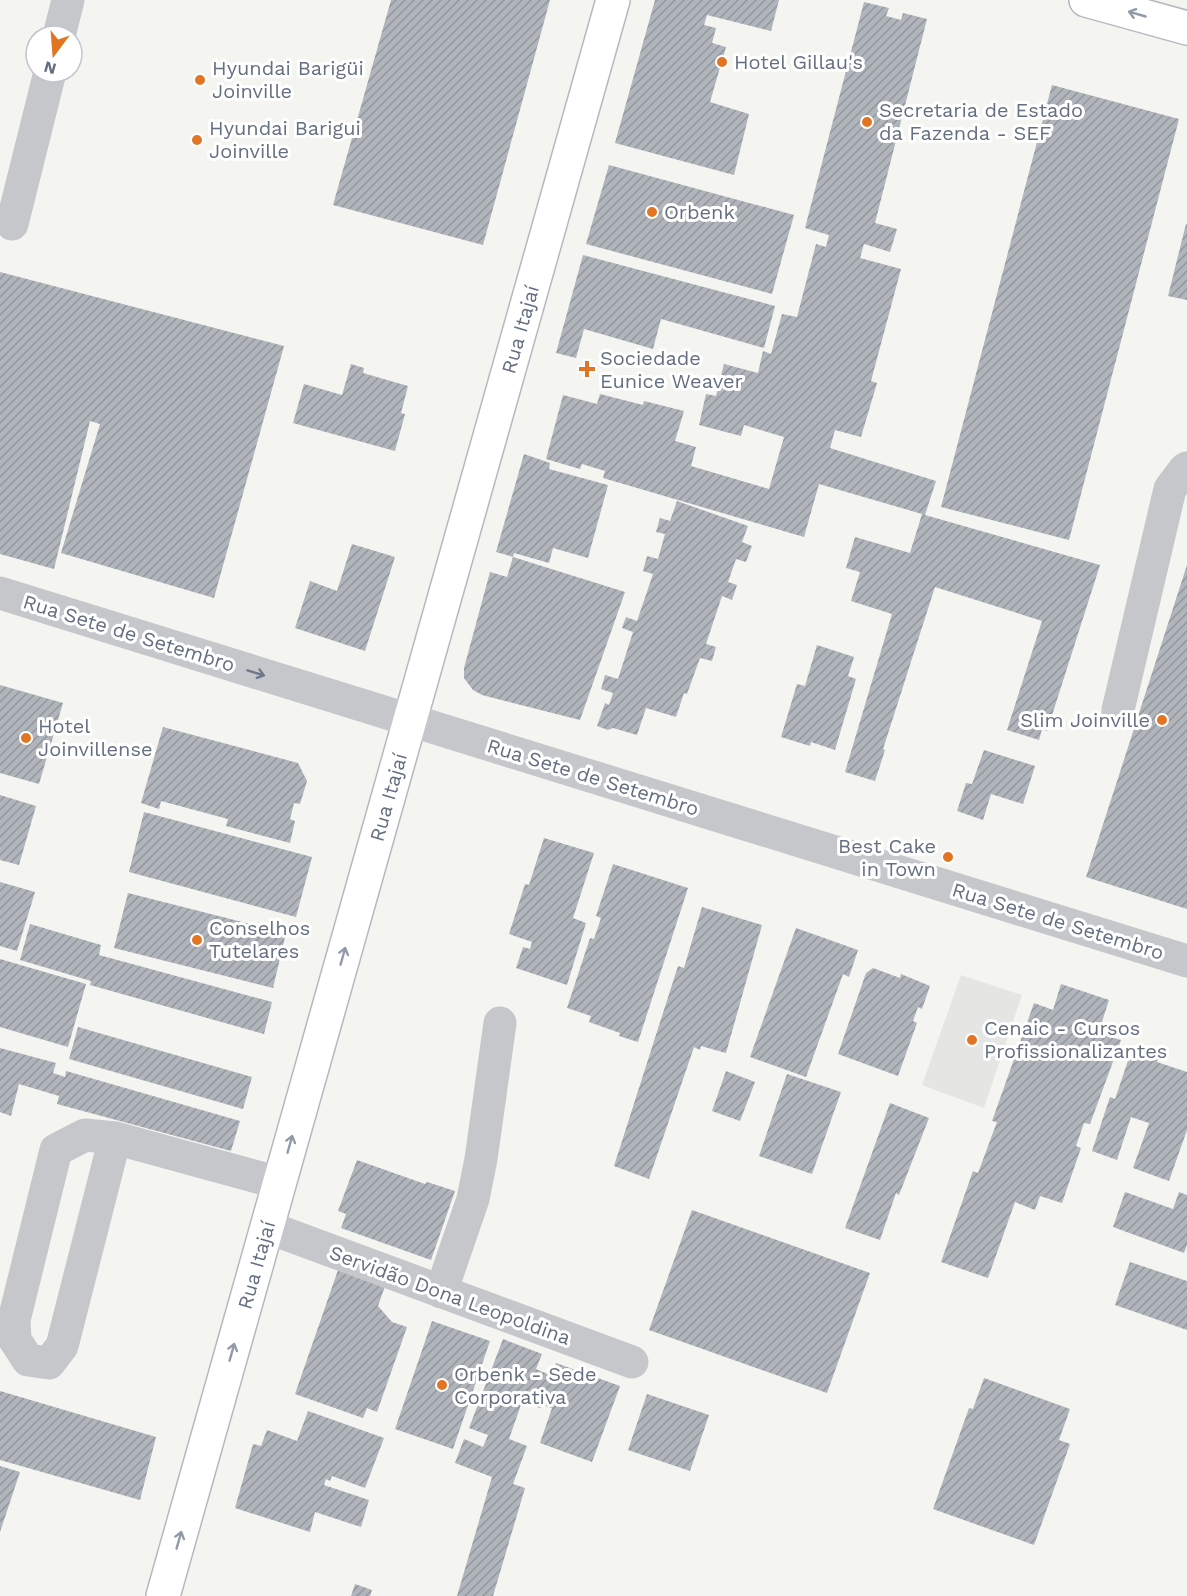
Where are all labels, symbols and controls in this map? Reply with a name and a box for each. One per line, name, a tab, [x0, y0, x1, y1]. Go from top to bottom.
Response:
one-way arrow	[1128, 8, 1147, 19]
north arrow	[24, 24, 84, 84]
place label: Hotel Gillau's	[734, 50, 863, 74]
marker: Hotel Gillau's	[715, 55, 729, 69]
place label: Hyundai Barigüi Joinville	[212, 56, 364, 103]
text: N	[42, 57, 58, 79]
marker: Hyundai Barigüi Joinville	[193, 73, 207, 87]
place label: Secretaria de Estado da Fazenda - SEF	[879, 98, 1083, 145]
marker: Secretaria de Estado da Fazenda - SEF	[860, 115, 874, 129]
place label: Hyundai Barigui Joinville	[209, 116, 361, 163]
marker: Hyundai Barigui Joinville	[190, 133, 204, 147]
place label: Orbenk	[664, 200, 735, 224]
marker: Orbenk	[645, 205, 659, 219]
street label: Rua Itajaí	[496, 282, 544, 376]
place label: Sociedade Eunice Weaver	[600, 346, 743, 393]
marker: Sociedade Eunice Weaver	[578, 360, 596, 378]
street label: Rua Sete de Setembro	[20, 589, 238, 677]
one-way arrow	[246, 668, 265, 679]
place label: Slim Joinville	[1020, 708, 1150, 732]
marker: Slim Joinville	[1155, 713, 1169, 727]
place label: Hotel Joinvillense	[38, 714, 153, 761]
marker: Hotel Joinvillense	[19, 731, 33, 745]
street label: Rua Sete de Setembro	[484, 733, 702, 821]
street label: Rua Itajaí	[364, 750, 412, 844]
place label: Best Cake in Town	[838, 834, 936, 881]
marker: Best Cake in Town	[941, 850, 955, 864]
street label: Rua Sete de Setembro	[949, 877, 1167, 965]
place label: Conselhos Tutelares	[209, 916, 310, 963]
marker: Conselhos Tutelares	[190, 933, 204, 947]
one-way arrow	[338, 947, 349, 966]
place label: Cenaic - Cursos Profissionalizantes	[984, 1016, 1167, 1063]
marker: Cenaic - Cursos Profissionalizantes	[965, 1033, 979, 1047]
one-way arrow	[285, 1135, 296, 1154]
street label: Rua Itajaí	[232, 1218, 280, 1312]
street label: Servidão Dona Leopoldina	[326, 1240, 574, 1350]
one-way arrow	[227, 1343, 238, 1362]
place label: Orbenk - Sede Corporativa	[454, 1362, 597, 1409]
marker: Orbenk - Sede Corporativa	[435, 1378, 449, 1392]
one-way arrow	[174, 1531, 185, 1550]

